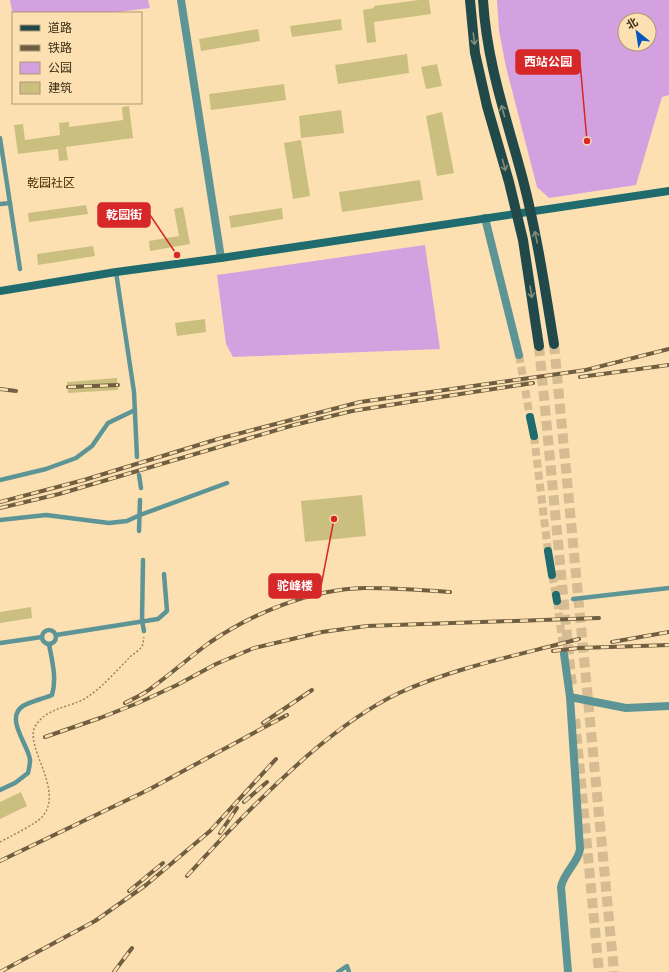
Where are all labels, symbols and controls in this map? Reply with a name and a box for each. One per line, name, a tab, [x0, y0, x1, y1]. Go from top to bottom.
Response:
legend	[12, 12, 142, 104]
north arrow	[617, 12, 657, 52]
text: 北	[624, 15, 640, 31]
text: 道路	[48, 21, 72, 35]
one-way arrow	[470, 32, 477, 45]
text: 铁路	[48, 41, 72, 55]
callout: 西站公园	[516, 50, 580, 74]
text: 西站公园	[524, 55, 572, 69]
text: 公园	[48, 61, 72, 75]
text: 建筑	[48, 81, 72, 95]
one-way arrow	[499, 105, 506, 118]
one-way arrow	[501, 158, 508, 171]
district label: 乾园社区	[27, 176, 75, 190]
callout: 乾园街	[98, 203, 150, 227]
text: 乾园街	[106, 208, 142, 222]
one-way arrow	[532, 231, 540, 244]
one-way arrow	[527, 285, 535, 298]
callout: 驼峰楼	[269, 574, 321, 598]
text: 驼峰楼	[277, 579, 313, 593]

